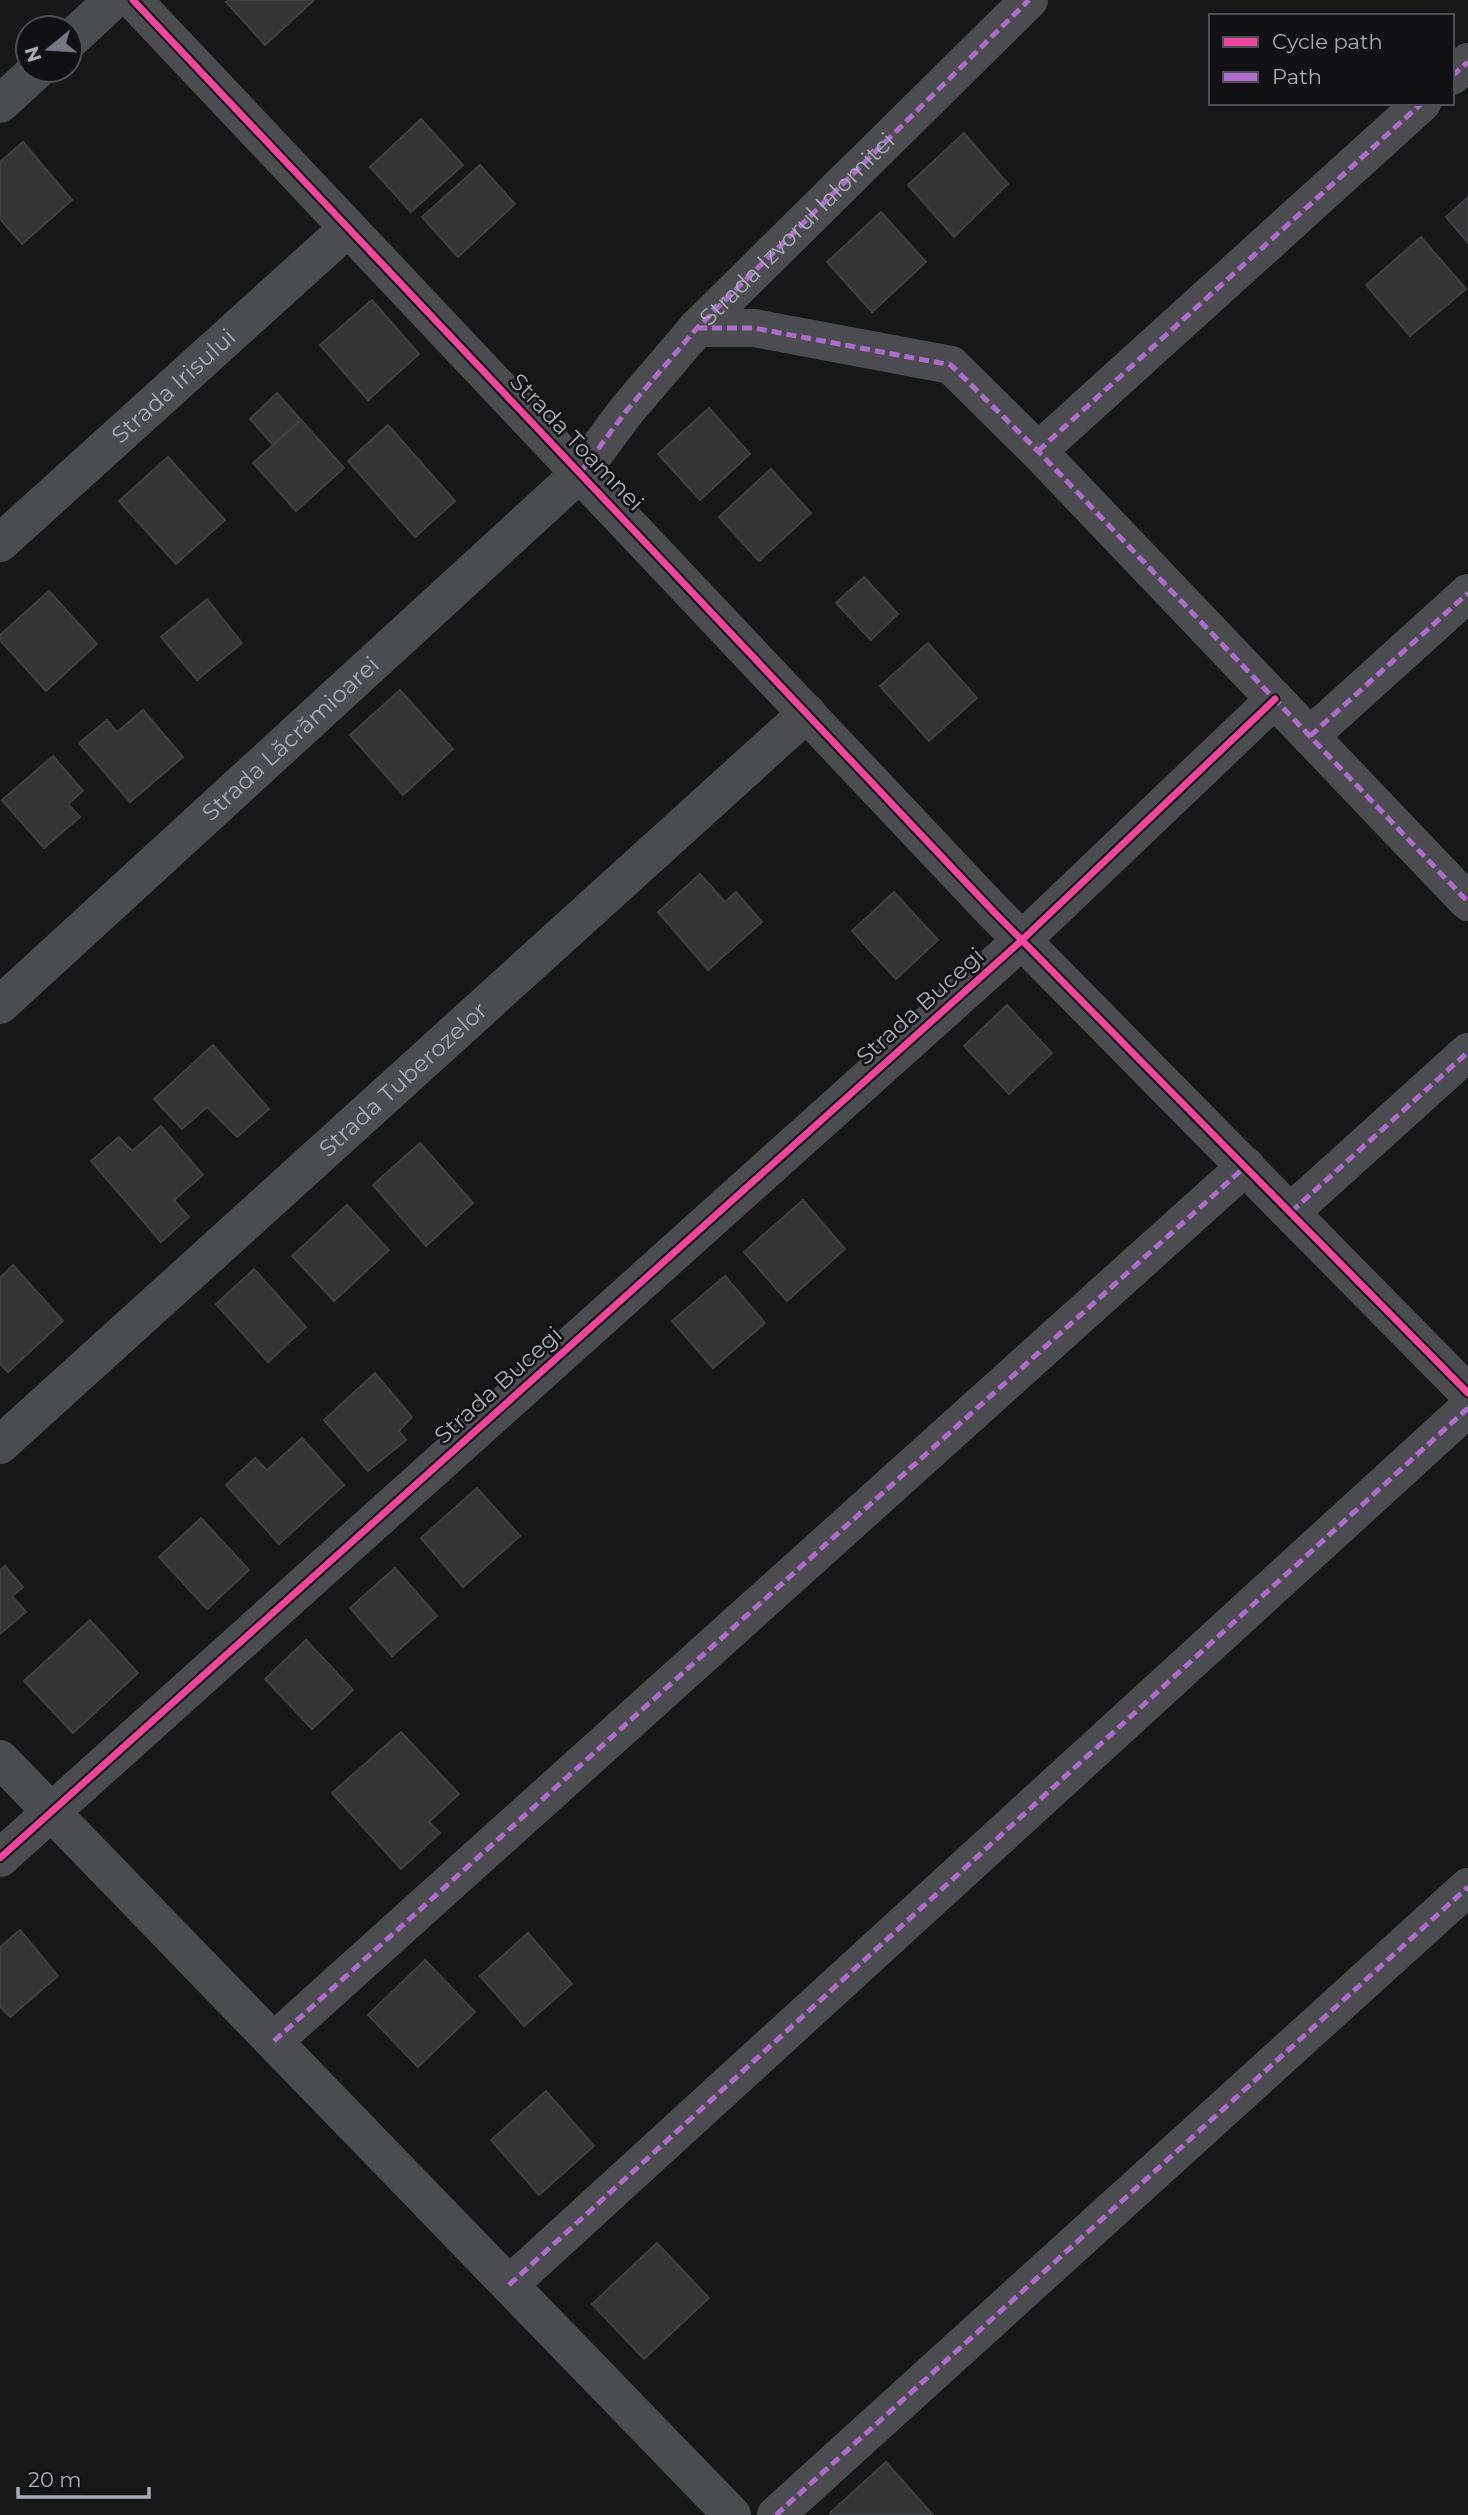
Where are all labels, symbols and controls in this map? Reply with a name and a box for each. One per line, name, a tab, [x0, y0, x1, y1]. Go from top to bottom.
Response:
north arrow	[14, 14, 84, 84]
legend	[1209, 14, 1454, 105]
text: Cycle path	[1272, 29, 1383, 54]
text: N	[20, 43, 47, 65]
text: Path	[1272, 64, 1322, 89]
street label: Strada Izvorul Ialomitei	[694, 127, 900, 332]
street label: Strada Irisului	[106, 323, 241, 449]
street label: Strada Toamnei	[504, 367, 650, 517]
street label: Strada Lăcrămioarei	[196, 651, 385, 827]
street label: Strada Bucegi	[850, 941, 990, 1071]
street label: Strada Tuberozelor	[313, 996, 493, 1163]
street label: Strada Bucegi	[428, 1320, 568, 1450]
scale bar	[18, 2456, 149, 2500]
text: 20 m	[28, 2467, 82, 2492]

